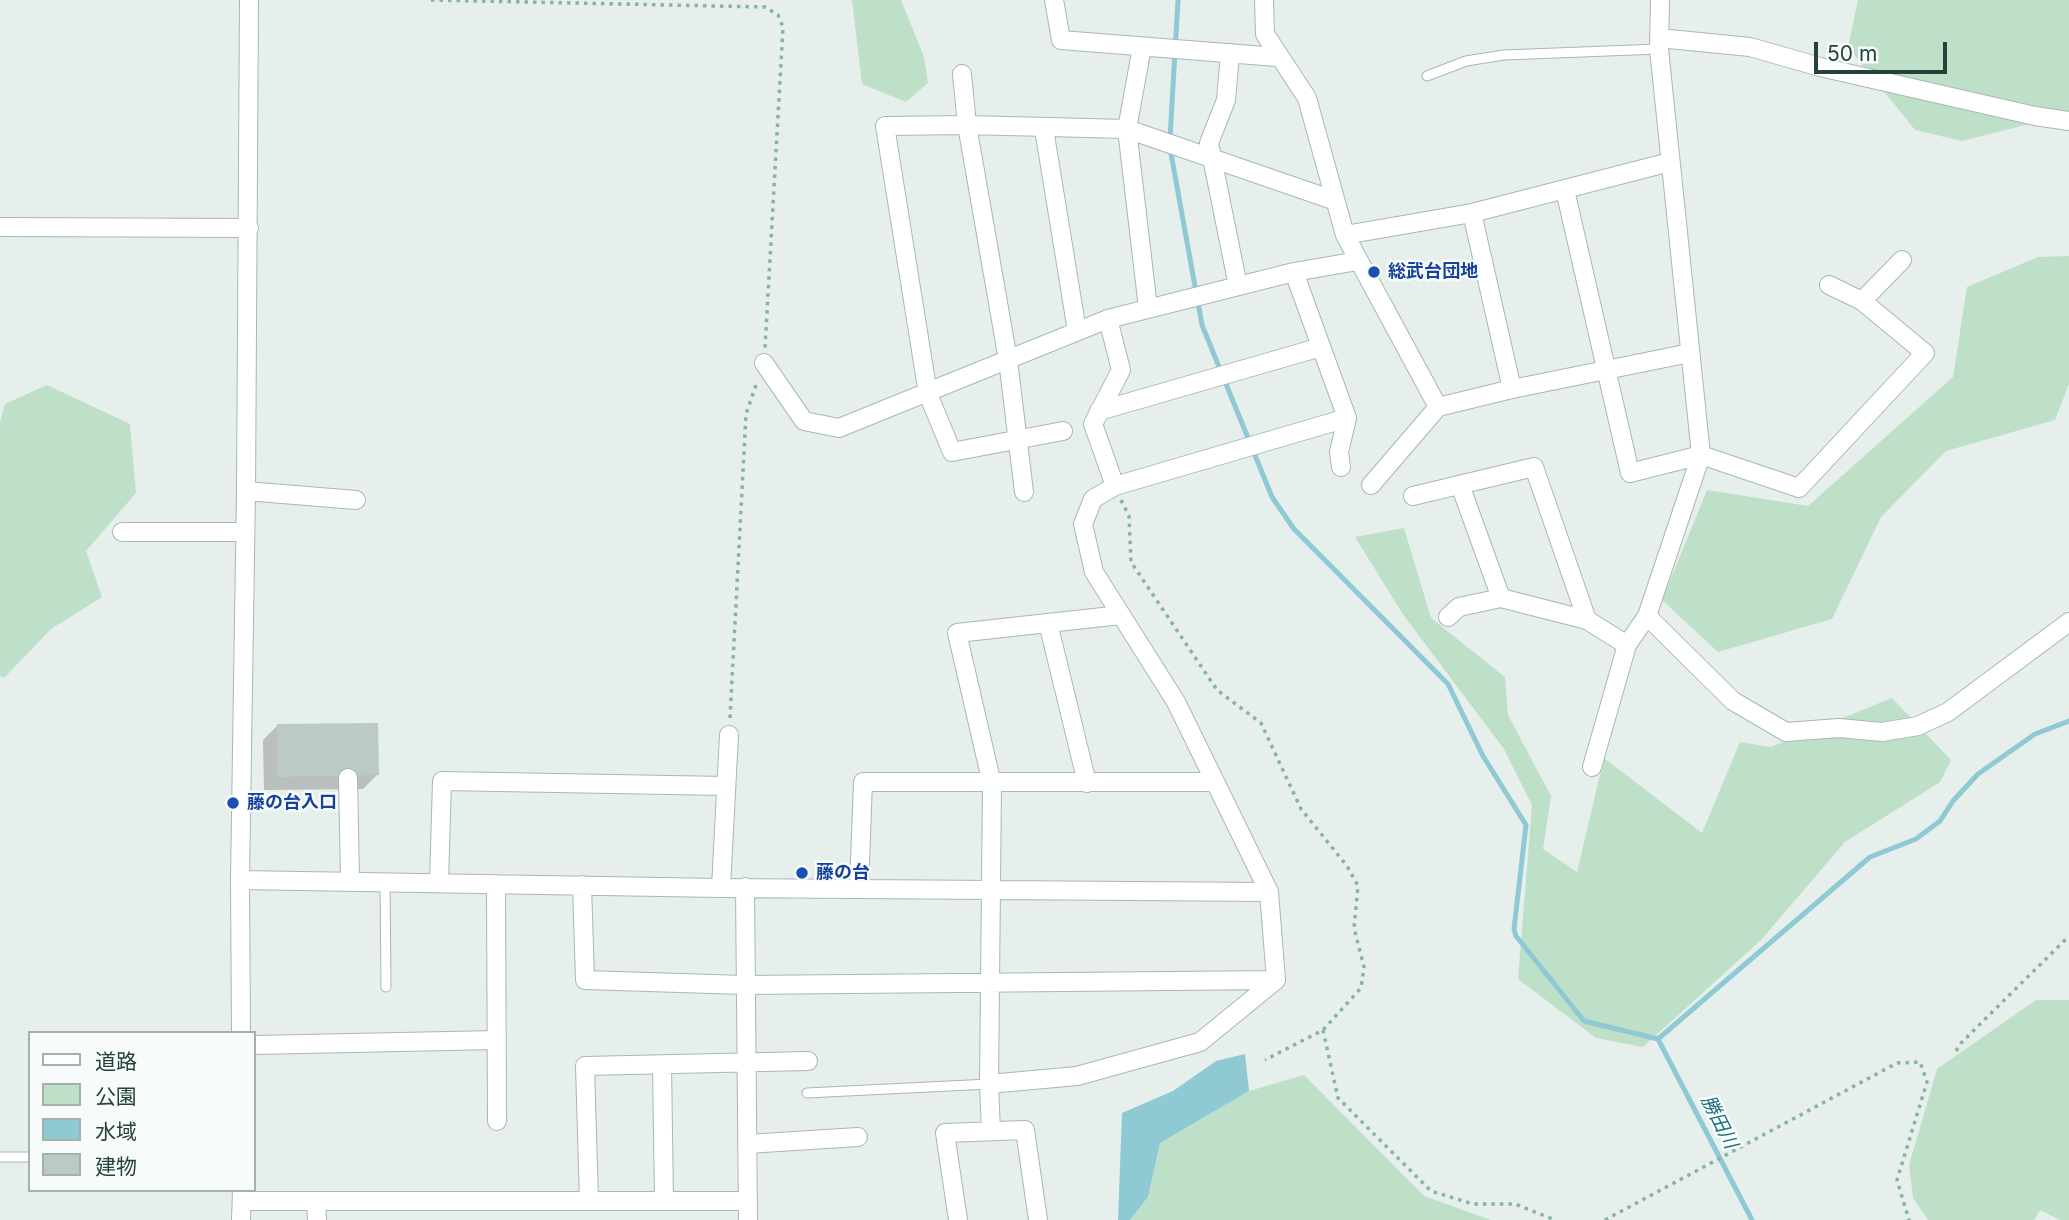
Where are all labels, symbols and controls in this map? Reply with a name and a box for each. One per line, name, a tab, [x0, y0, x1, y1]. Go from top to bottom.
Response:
scale bar	[1817, 28, 1950, 72]
text: 50 m	[1827, 41, 1877, 66]
place label: 総武台団地	[1388, 261, 1478, 283]
marker: 総武台団地	[1366, 264, 1382, 280]
place label: 藤の台入口	[247, 792, 337, 814]
marker: 藤の台入口	[225, 795, 241, 811]
place label: 藤の台	[816, 862, 870, 884]
marker: 藤の台	[794, 865, 810, 881]
legend	[28, 1031, 256, 1192]
text: 道路	[95, 1049, 137, 1074]
text: 公園	[95, 1084, 137, 1109]
water label: 勝田川	[1696, 1091, 1742, 1153]
text: 水域	[95, 1119, 137, 1144]
text: 建物	[95, 1154, 137, 1179]

